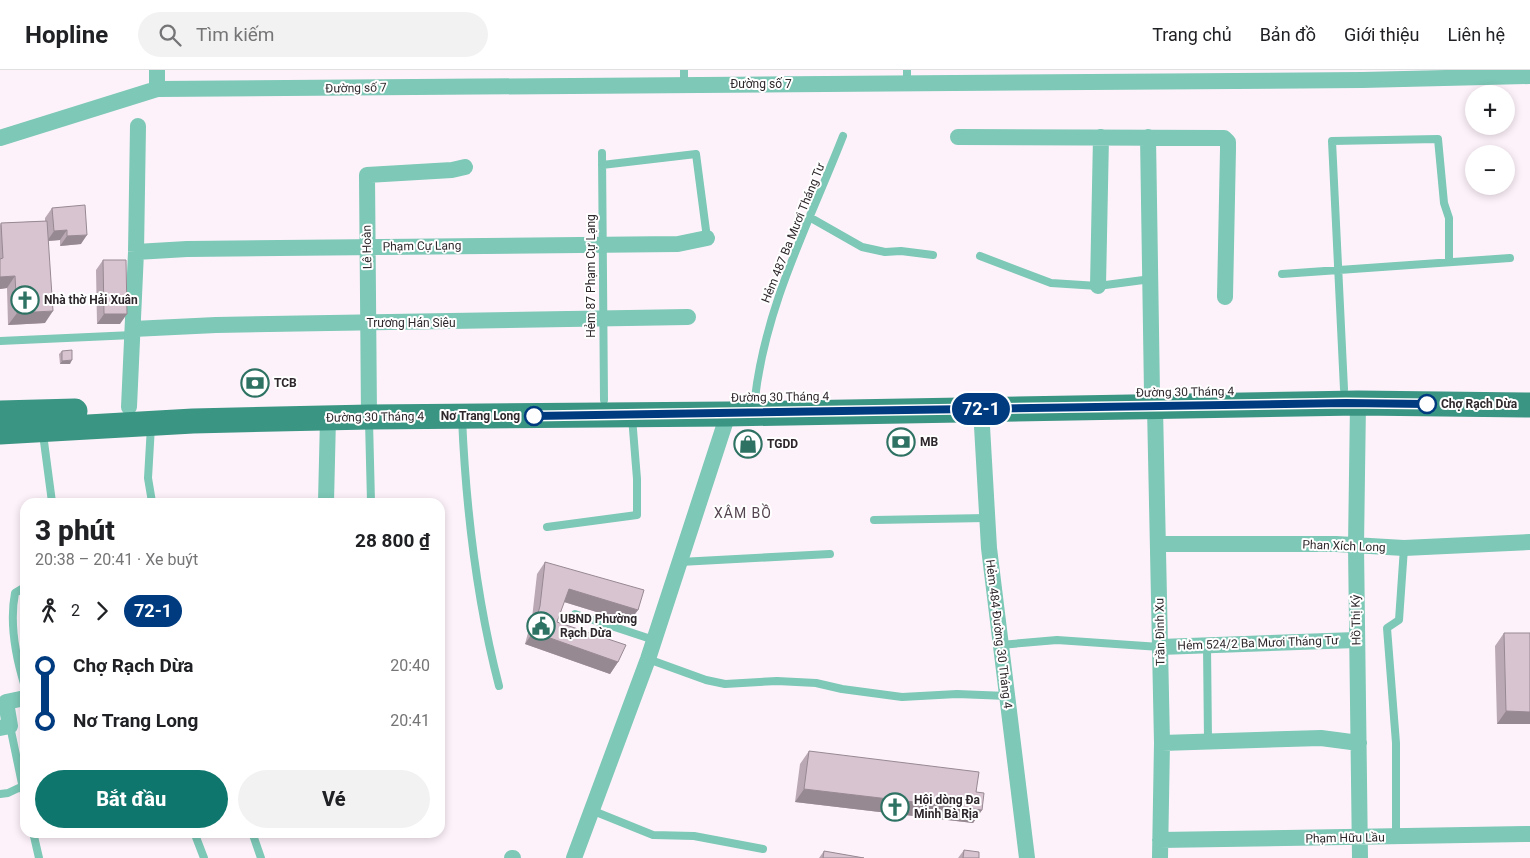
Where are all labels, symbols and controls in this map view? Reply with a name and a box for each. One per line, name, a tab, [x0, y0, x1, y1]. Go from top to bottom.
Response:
search box	[138, 12, 488, 57]
text: Hopline	[25, 21, 108, 49]
icon: search	[156, 21, 184, 49]
text: Tìm kiếm	[196, 23, 275, 46]
text: Trang chủ	[1152, 24, 1232, 45]
text: Bản đồ	[1260, 24, 1316, 45]
text: Giới thiệu	[1344, 24, 1420, 45]
text: Liên hệ	[1448, 24, 1505, 45]
street label: Đường số 7	[730, 77, 792, 91]
street label: Đường số 7	[325, 80, 387, 96]
map controls	[1465, 85, 1515, 195]
button: +	[1465, 85, 1515, 135]
button: −	[1465, 145, 1515, 195]
street label: Hẻm 487 Ba Mươi Tháng Tư	[759, 161, 828, 305]
street label: Hẻm 87 Phạm Cự Lạng	[584, 214, 598, 338]
street label: Lê Hoàn	[360, 225, 374, 269]
street label: Phạm Cự Lạng	[382, 238, 462, 254]
church icon: Nhà thờ Hải Xuân	[10, 285, 40, 315]
place label: Nhà thờ Hải Xuân	[44, 293, 138, 307]
street label: Trương Hán Siêu	[366, 316, 456, 330]
bank icon: TCB	[240, 368, 270, 398]
place label: TCB	[274, 376, 297, 390]
street label: Đường 30 Tháng 4	[1136, 384, 1235, 400]
street label: Đường 30 Tháng 4	[731, 389, 830, 405]
line badge: 72-1	[946, 393, 1016, 425]
marker: Chợ Rạch Dừa	[1417, 394, 1437, 414]
place label: Chợ Rạch Dừa	[1441, 397, 1518, 411]
text: 72-1	[962, 398, 1000, 419]
marker: Nơ Trang Long	[524, 406, 544, 426]
street label: Đường 30 Tháng 4	[326, 409, 425, 425]
place label: Nơ Trang Long	[441, 409, 520, 423]
bank icon: MB	[886, 427, 916, 457]
shop icon: TGDD	[733, 429, 763, 459]
place label: MB	[920, 435, 939, 449]
place label: TGDD	[767, 437, 798, 451]
district label: XÂM BỒ	[714, 503, 772, 521]
text: 3 phút	[35, 514, 115, 547]
text: 28 800 ₫	[355, 529, 430, 552]
street label: Phan Xích Long	[1302, 538, 1386, 554]
text: 20:38 – 20:41 · Xe buýt	[35, 550, 198, 569]
street label: Hẻm 484 Đường 30 Tháng 4	[983, 559, 1015, 710]
street label: Hồ Thị Kỷ	[1349, 594, 1363, 646]
icon: walk	[35, 597, 63, 625]
icon: forward	[88, 597, 116, 625]
street label: Trần Đình Xu	[1152, 598, 1168, 666]
text: 72-1	[134, 600, 172, 621]
text: 2	[71, 601, 80, 620]
public building icon: UBND Phường Rạch Dừa	[526, 611, 556, 641]
place label: UBND Phường Rạch Dừa	[560, 612, 637, 640]
street label: Hẻm 524/2 Ba Mươi Tháng Tư	[1177, 633, 1339, 653]
text: Chợ Rạch Dừa	[73, 654, 194, 677]
text: 20:40	[390, 656, 430, 675]
text: Nơ Trang Long	[73, 709, 198, 732]
text: 20:41	[390, 711, 430, 730]
button: Bắt đầu	[35, 770, 228, 828]
button: Vé	[238, 770, 430, 828]
church icon: Hội dòng Đa Minh Bà Rịa	[880, 792, 910, 822]
place label: Hội dòng Đa Minh Bà Rịa	[914, 793, 980, 821]
street label: Phạm Hữu Lầu	[1305, 830, 1385, 846]

